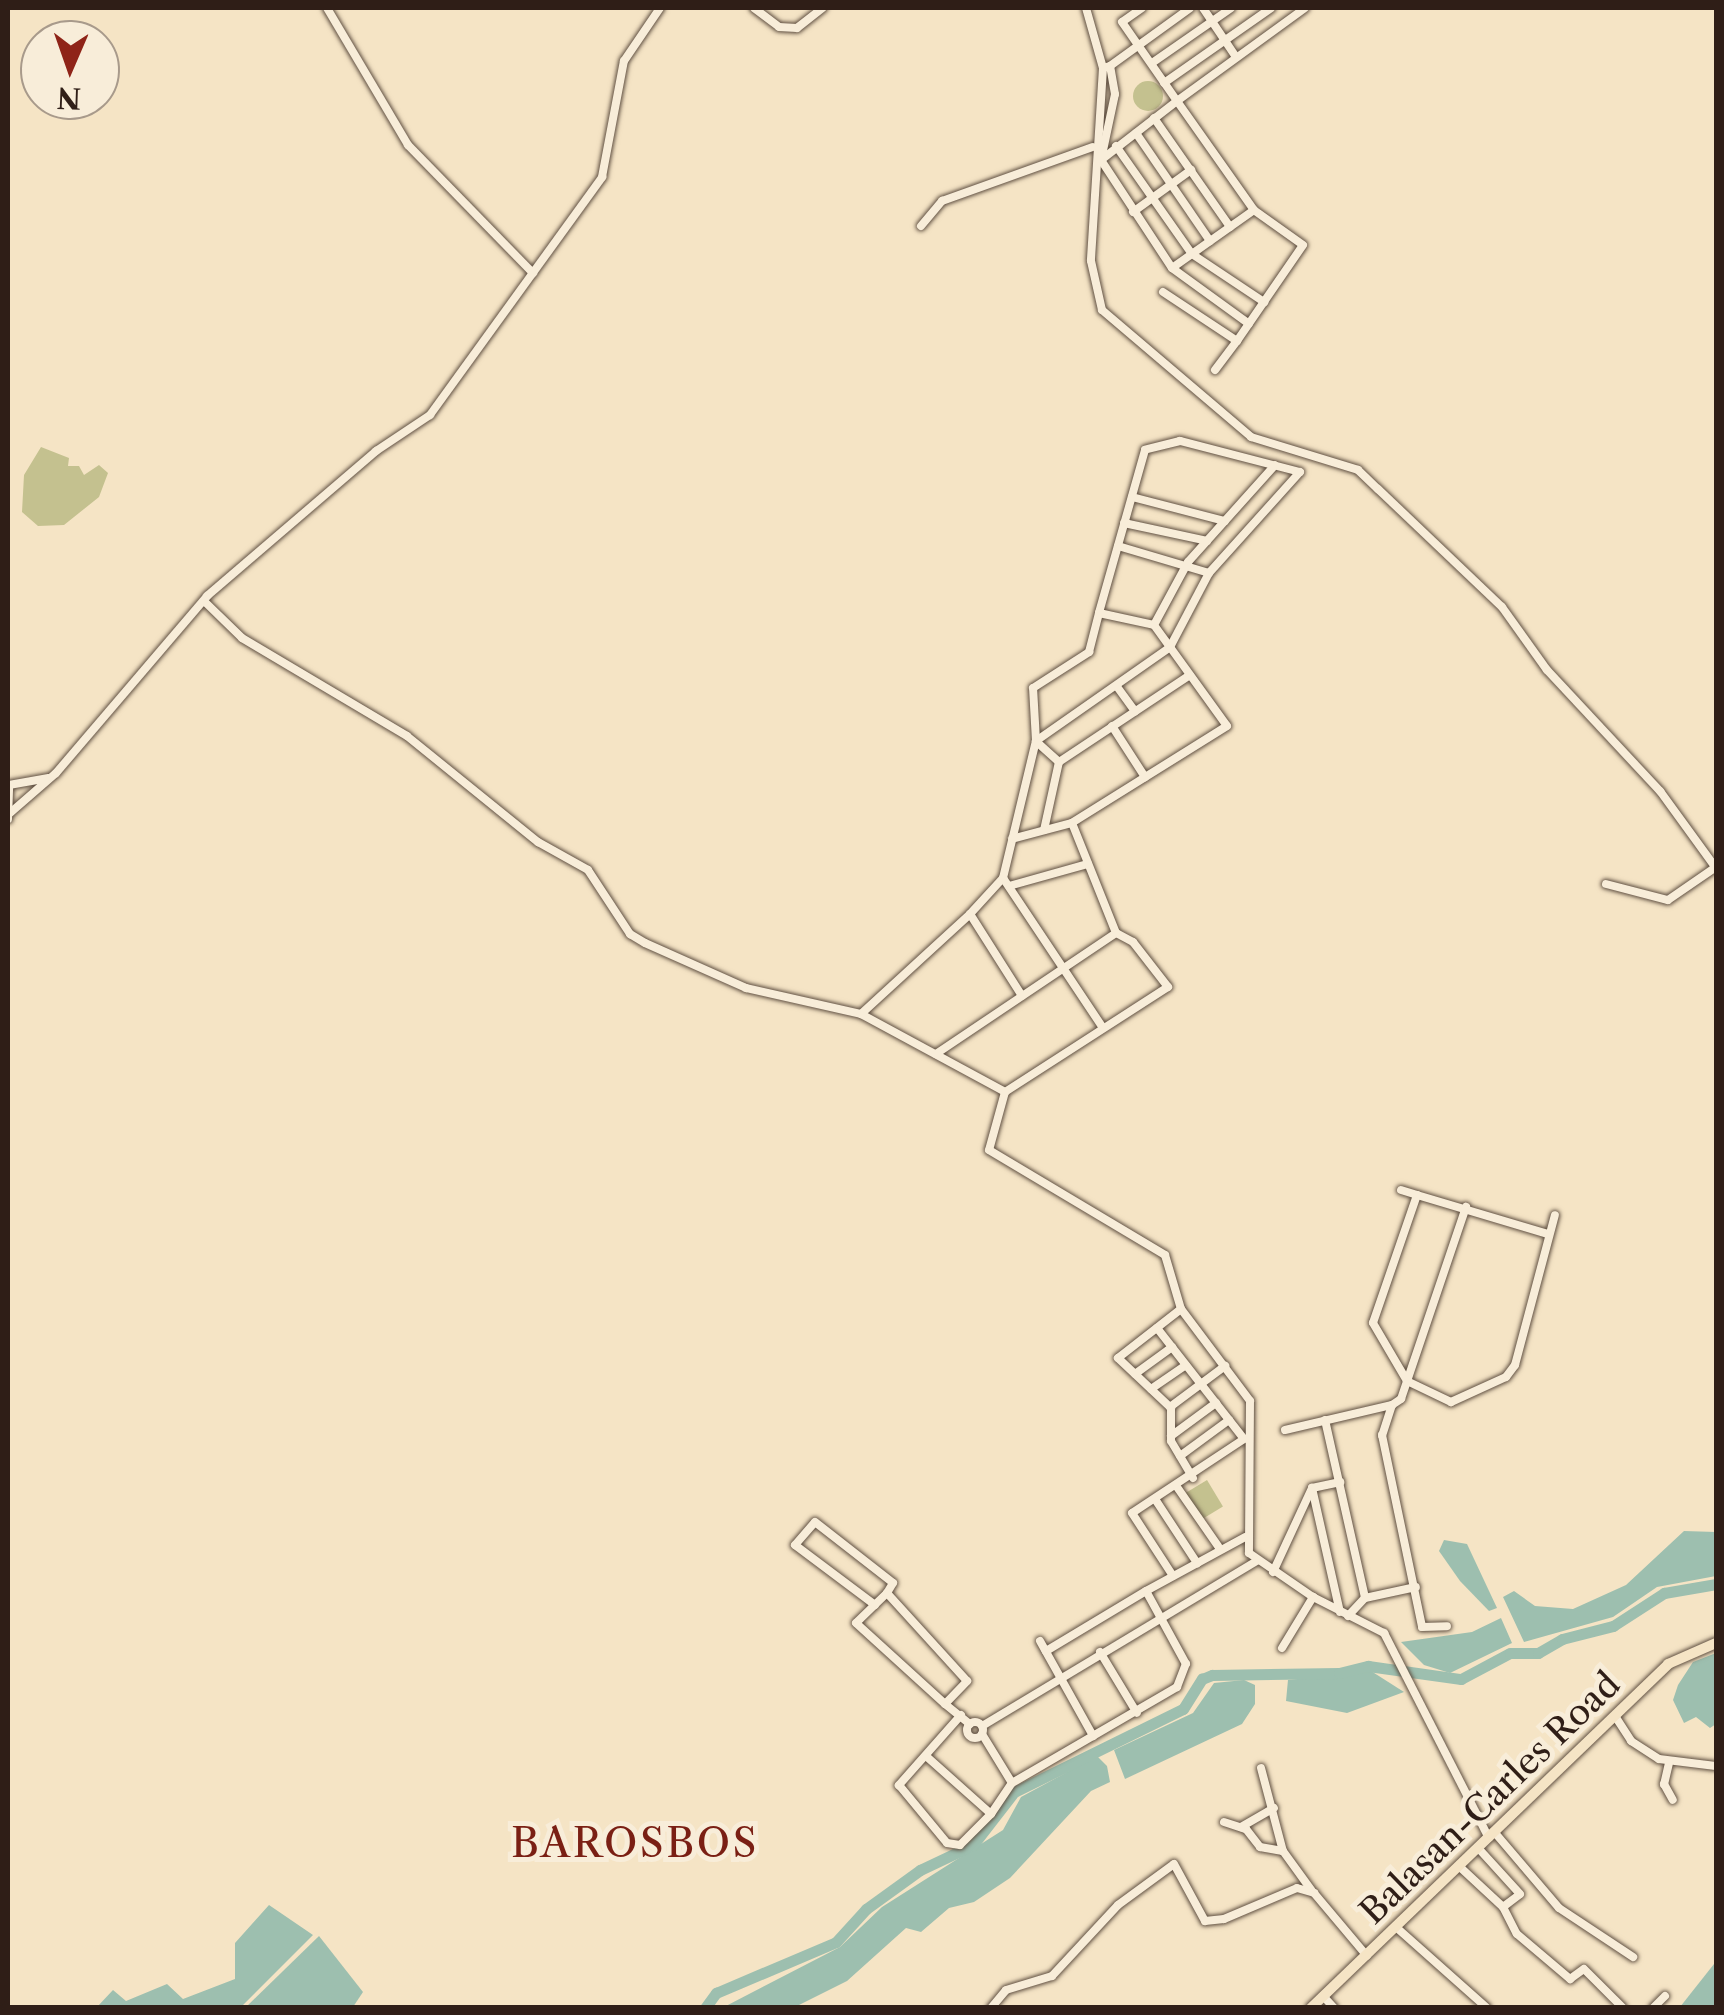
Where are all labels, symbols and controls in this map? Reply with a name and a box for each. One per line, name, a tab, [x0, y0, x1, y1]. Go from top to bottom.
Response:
north arrow	[20, 20, 120, 120]
text: N	[56, 81, 82, 115]
street label: Balasan-Carles Road	[1351, 1663, 1629, 1933]
district label: BAROSBOS	[511, 1819, 759, 1867]

